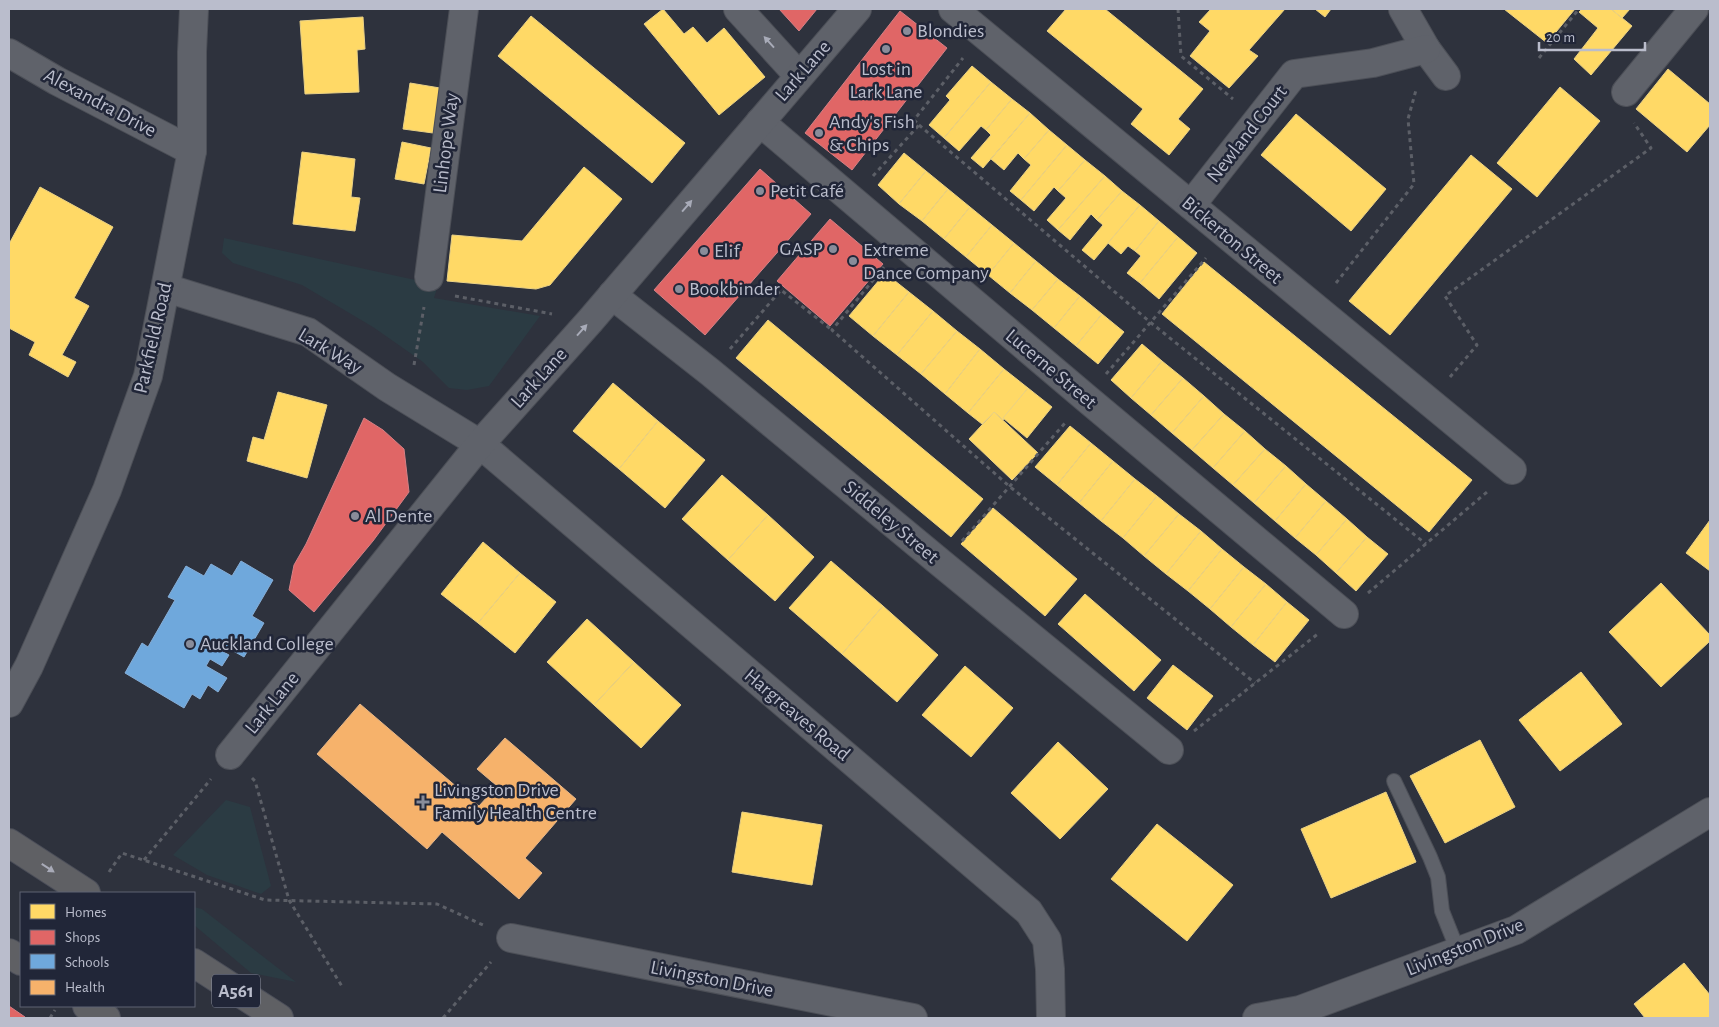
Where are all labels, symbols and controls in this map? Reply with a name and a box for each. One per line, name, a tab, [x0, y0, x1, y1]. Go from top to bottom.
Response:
scale bar	[1539, 20, 1645, 52]
place label: Blondies	[917, 21, 984, 41]
marker: Blondies	[901, 25, 913, 37]
text: 20 m	[1546, 30, 1575, 45]
one-way arrow	[763, 36, 774, 49]
street label: Lark Lane	[771, 37, 835, 105]
marker: Lost in Lark Lane	[880, 43, 892, 55]
place label: Lost in Lark Lane	[849, 59, 923, 102]
street label: Alexandra Drive	[41, 65, 159, 141]
street label: Newland Court	[1203, 81, 1291, 186]
street label: Linhope Way	[430, 91, 462, 194]
place label: Andy's Fish & Chips	[829, 112, 915, 155]
marker: Andy's Fish & Chips	[813, 127, 825, 139]
place label: Petit Café	[770, 181, 844, 201]
marker: Petit Café	[754, 185, 766, 197]
street label: Bickerton Street	[1178, 192, 1286, 288]
one-way arrow	[682, 200, 693, 213]
place label: GASP	[780, 239, 823, 259]
place label: Extreme Dance Company	[863, 240, 989, 283]
place label: Elif	[714, 241, 740, 261]
marker: GASP	[827, 243, 839, 255]
marker: Elif	[698, 245, 710, 257]
marker: Extreme Dance Company	[847, 255, 859, 267]
place label: Bookbinder	[689, 279, 780, 299]
street label: Parkfield Road	[131, 281, 175, 395]
marker: Bookbinder	[673, 283, 685, 295]
one-way arrow	[576, 323, 587, 336]
street label: Lark Way	[295, 324, 366, 378]
street label: Lucerne Street	[1002, 325, 1101, 413]
street label: Lark Lane	[507, 344, 571, 412]
street label: Siddeley Street	[840, 477, 943, 568]
place label: Al Dente	[365, 506, 433, 526]
marker: Al Dente	[349, 510, 361, 522]
place label: Auckland College	[200, 634, 334, 654]
marker: Auckland College	[184, 638, 196, 650]
street label: Hargreaves Road	[740, 665, 854, 765]
street label: Lark Lane	[241, 668, 303, 738]
place label: Livingston Drive Family Health Centre	[434, 780, 597, 823]
marker: Livingston Drive Family Health Centre	[416, 795, 430, 809]
one-way arrow	[41, 864, 54, 873]
legend	[20, 892, 195, 1007]
text: Homes	[65, 905, 107, 920]
street label: Livingston Drive	[1403, 914, 1527, 980]
text: Shops	[65, 930, 100, 945]
text: Schools	[65, 955, 109, 970]
street label: Livingston Drive	[649, 957, 775, 1001]
road number: A561	[212, 974, 260, 1008]
text: Health	[65, 980, 105, 995]

